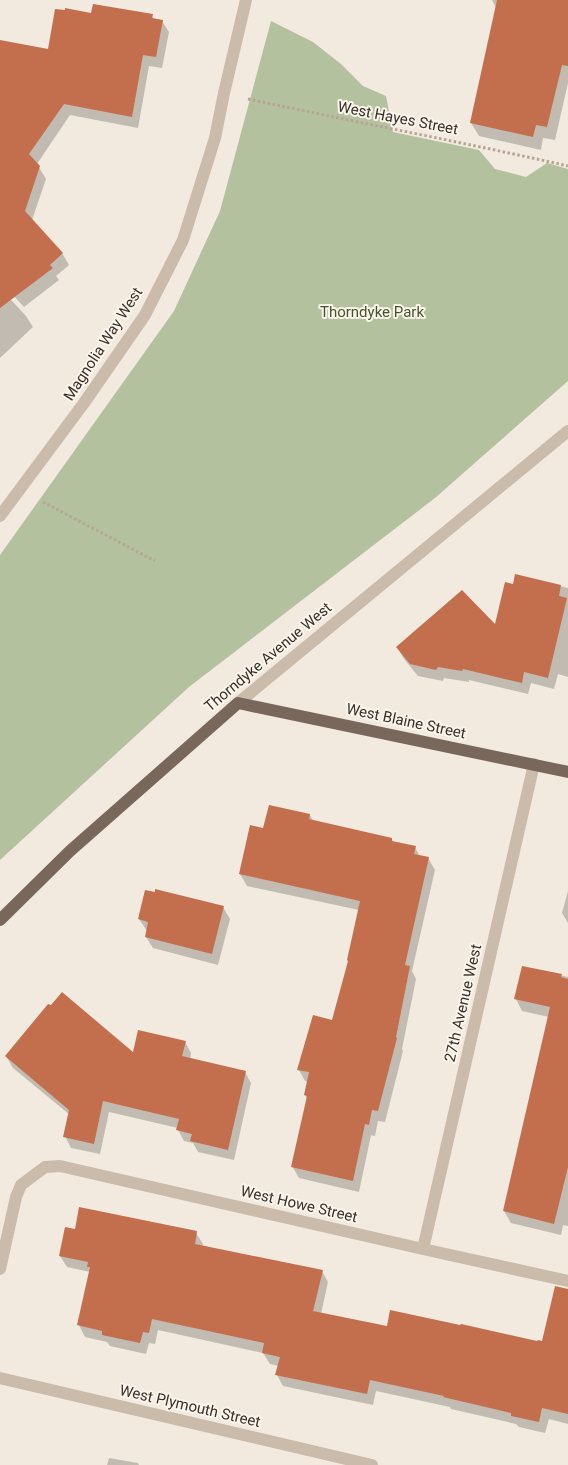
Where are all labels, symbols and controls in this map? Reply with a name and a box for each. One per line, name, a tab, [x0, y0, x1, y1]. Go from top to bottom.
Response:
street label: West Hayes Street	[336, 98, 460, 139]
street label: Magnolia Way West	[60, 284, 146, 404]
park label: Thorndyke Park	[320, 303, 424, 321]
street label: Thorndyke Avenue West	[201, 599, 335, 715]
street label: West Blaine Street	[345, 700, 467, 742]
street label: 27th Avenue West	[441, 942, 485, 1064]
street label: West Howe Street	[239, 1182, 359, 1226]
street label: West Plymouth Street	[118, 1381, 262, 1431]

